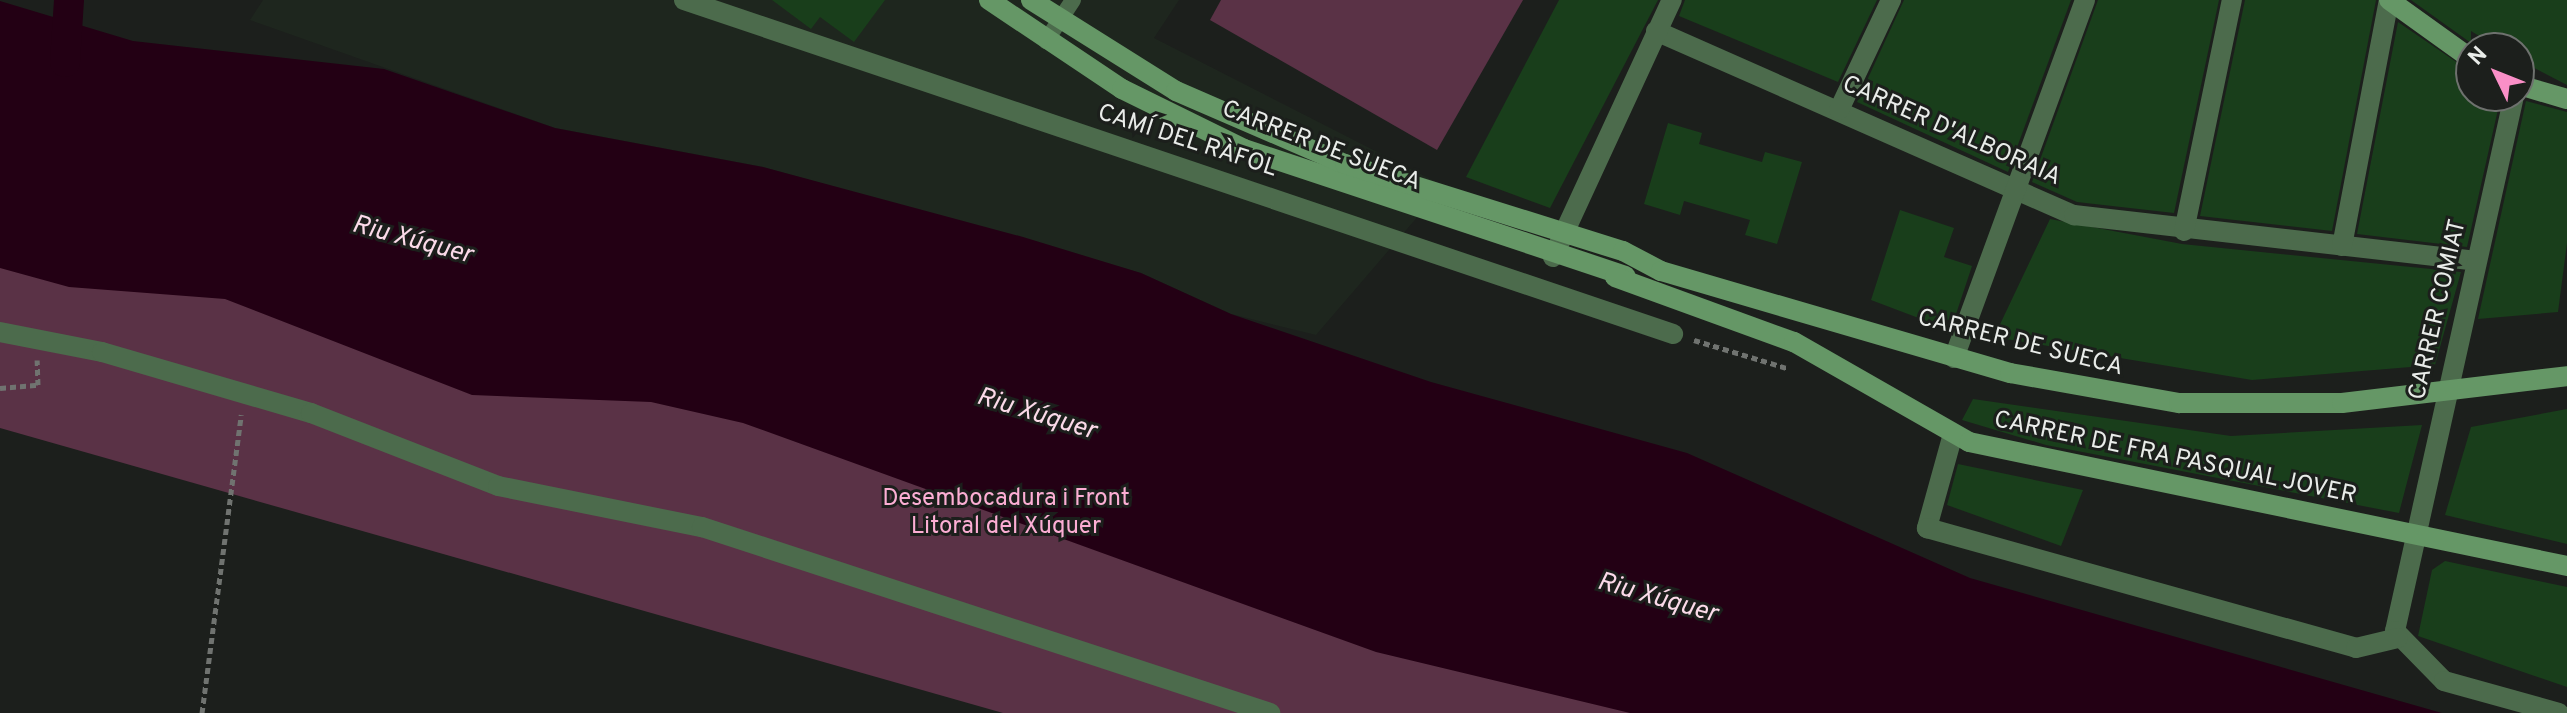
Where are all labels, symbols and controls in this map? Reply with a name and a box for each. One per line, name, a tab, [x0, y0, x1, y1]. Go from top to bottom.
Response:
north arrow	[2455, 32, 2535, 112]
text: N	[2463, 42, 2494, 72]
street label: CARRER D'ALBORAIA	[1837, 71, 2065, 193]
street label: CARRER DE SUECA	[1217, 96, 1425, 198]
street label: CAMÍ DEL RÀFOL	[1093, 99, 1281, 185]
water label: Riu Xúquer	[348, 210, 476, 272]
street label: CARRER COMIAT	[2404, 217, 2474, 403]
street label: CARRER DE SUECA	[1914, 305, 2126, 383]
water label: Riu Xúquer	[972, 382, 1100, 448]
street label: CARRER DE FRA PASQUAL JOVER	[1990, 406, 2360, 512]
park label: Desembocadura i Front Litoral del Xúquer	[882, 486, 1130, 542]
water label: Riu Xúquer	[1593, 567, 1721, 631]

